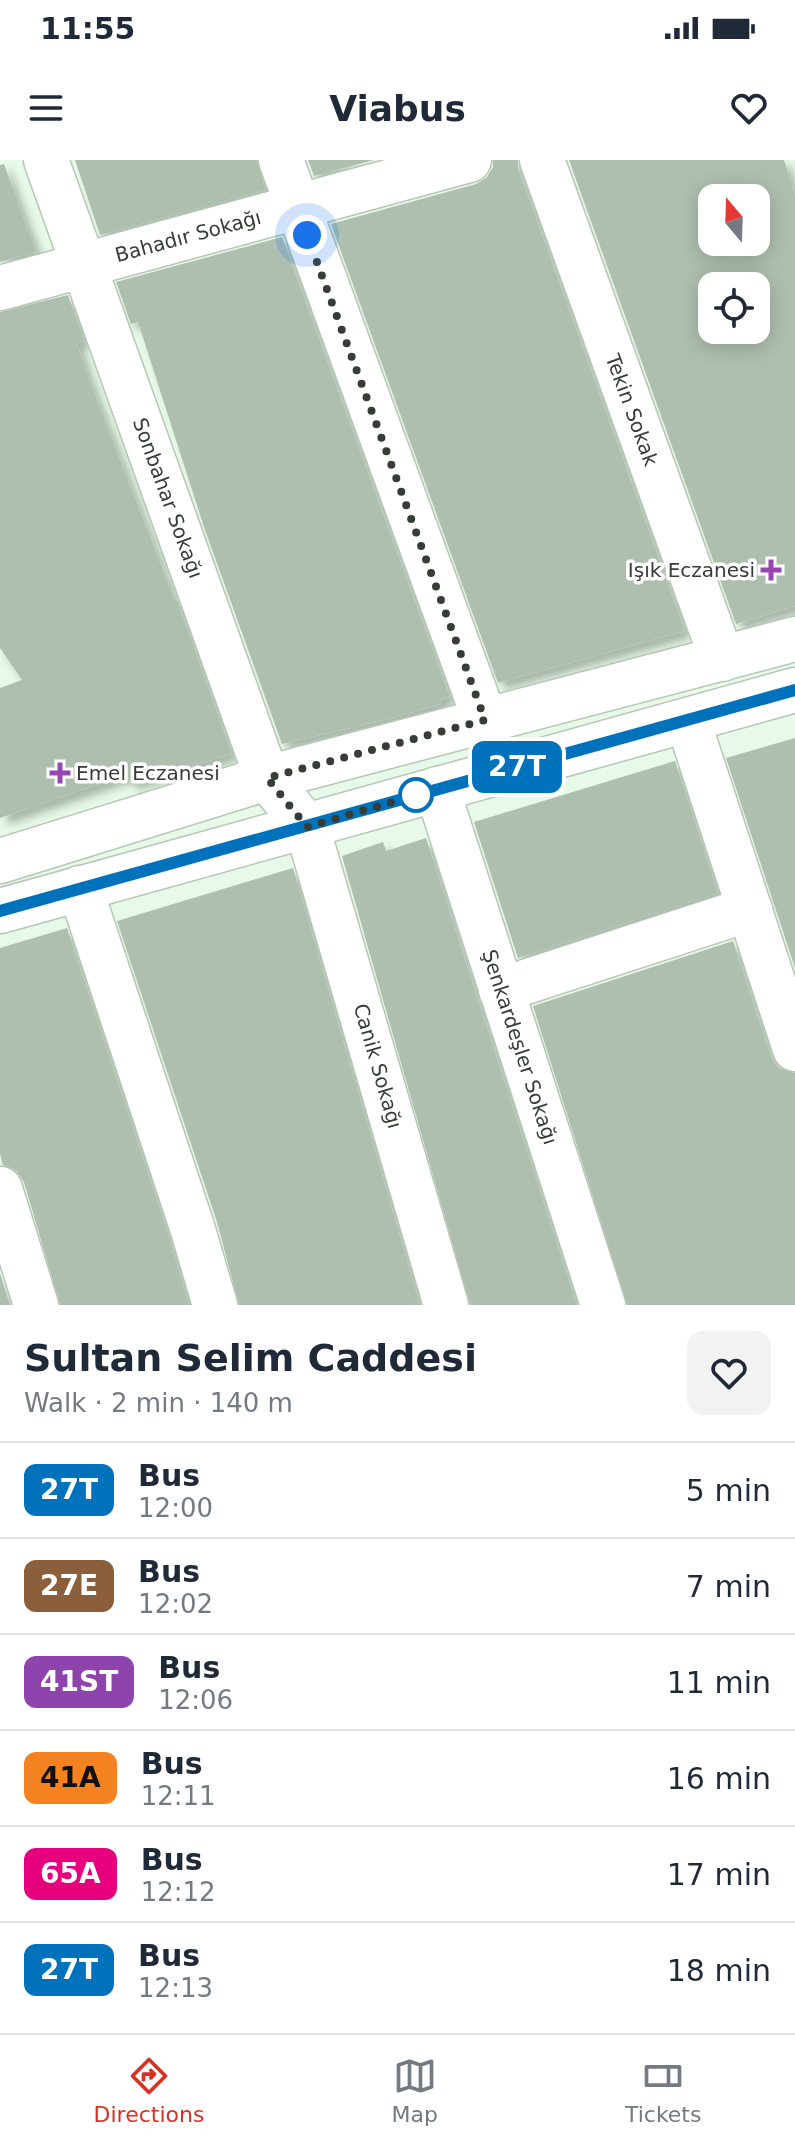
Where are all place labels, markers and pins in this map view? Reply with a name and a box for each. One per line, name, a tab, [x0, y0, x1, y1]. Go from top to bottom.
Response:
place label: Işık Eczanesi	[628, 558, 755, 582]
marker: Işık Eczanesi	[762, 561, 780, 579]
place label: Emel Eczanesi	[76, 761, 220, 785]
marker: Emel Eczanesi	[51, 764, 69, 782]
unlabelled marker	[399, 778, 433, 812]

